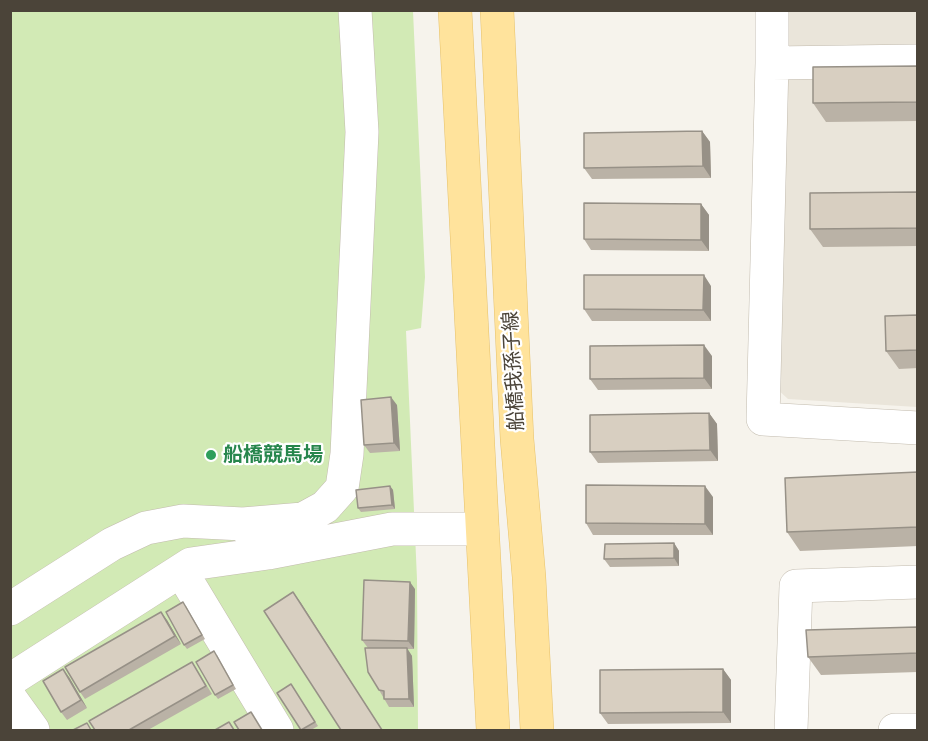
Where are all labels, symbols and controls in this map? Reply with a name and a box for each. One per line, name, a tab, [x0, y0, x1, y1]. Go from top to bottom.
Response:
street label: 船橋我孫子線	[499, 310, 529, 432]
place label: 船橋競馬場	[223, 443, 323, 467]
marker: 船橋競馬場	[204, 448, 218, 462]

